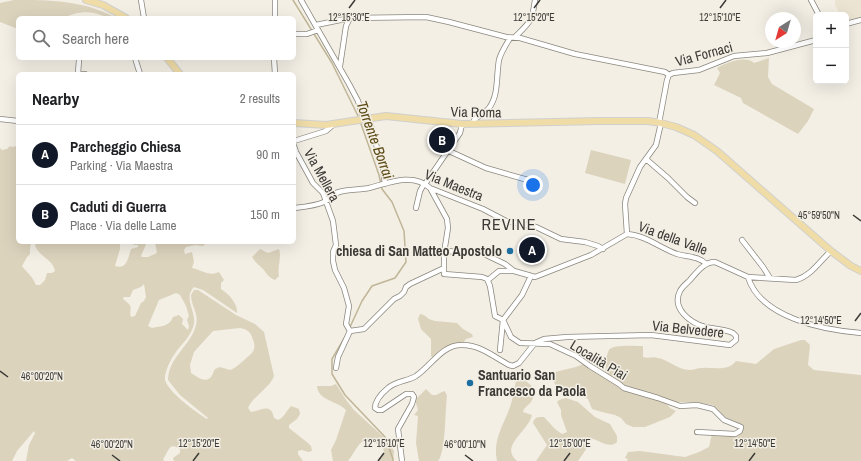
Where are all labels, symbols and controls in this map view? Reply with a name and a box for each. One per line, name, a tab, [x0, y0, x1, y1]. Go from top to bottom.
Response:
text: 12°15'30"E	[328, 11, 370, 24]
text: 12°15'20"E	[513, 11, 555, 24]
text: 12°15'10"E	[699, 11, 741, 24]
north arrow	[765, 12, 801, 48]
map controls	[813, 12, 849, 84]
button: +	[813, 12, 849, 48]
search box	[16, 16, 296, 60]
icon: search	[30, 27, 52, 49]
text: Search here	[62, 28, 129, 49]
street label: Via Fornaci	[673, 38, 735, 70]
button: −	[813, 48, 849, 84]
text: Nearby	[32, 87, 79, 110]
text: 2 results	[240, 90, 280, 107]
water label: Torrente Borrai	[352, 98, 400, 182]
street label: Via Roma	[450, 103, 502, 121]
pin: B	[429, 125, 455, 155]
text: Parcheggio Chiesa	[70, 136, 181, 157]
street label: Via Mellera	[300, 145, 344, 205]
text: A	[41, 146, 49, 163]
text: 90 m	[256, 146, 280, 163]
text: Parking · Via Maestra	[70, 157, 173, 174]
street label: Via Maestra	[422, 165, 487, 205]
your location	[523, 175, 543, 195]
text: Caduti di Guerra	[70, 196, 166, 217]
text: B	[41, 206, 49, 223]
text: 150 m	[250, 206, 280, 223]
text: 45°59'50"N	[798, 209, 840, 222]
district label: REVINE	[482, 213, 536, 235]
text: Place · Via delle Lame	[70, 217, 176, 234]
street label: Via della Valle	[636, 217, 710, 259]
pin: A	[519, 235, 545, 265]
place label: chiesa di San Matteo Apostolo	[336, 242, 502, 260]
marker: chiesa di San Matteo Apostolo	[505, 246, 515, 256]
text: 12°14'50"E	[800, 314, 842, 327]
street label: Via Belvedere	[651, 316, 725, 342]
street label: Località Piai	[567, 336, 631, 384]
place label: Santuario San Francesco da Paola	[478, 366, 586, 400]
text: 46°00'20"N	[21, 370, 63, 383]
marker: Santuario San Francesco da Paola	[465, 378, 475, 388]
text: 12°15'20"E	[178, 437, 220, 450]
text: 12°15'10"E	[363, 437, 405, 450]
text: 12°15'00"E	[549, 437, 591, 450]
text: 12°14'50"E	[734, 437, 776, 450]
text: 46°00'20"N	[91, 438, 133, 451]
text: 46°00'10"N	[444, 438, 486, 451]

